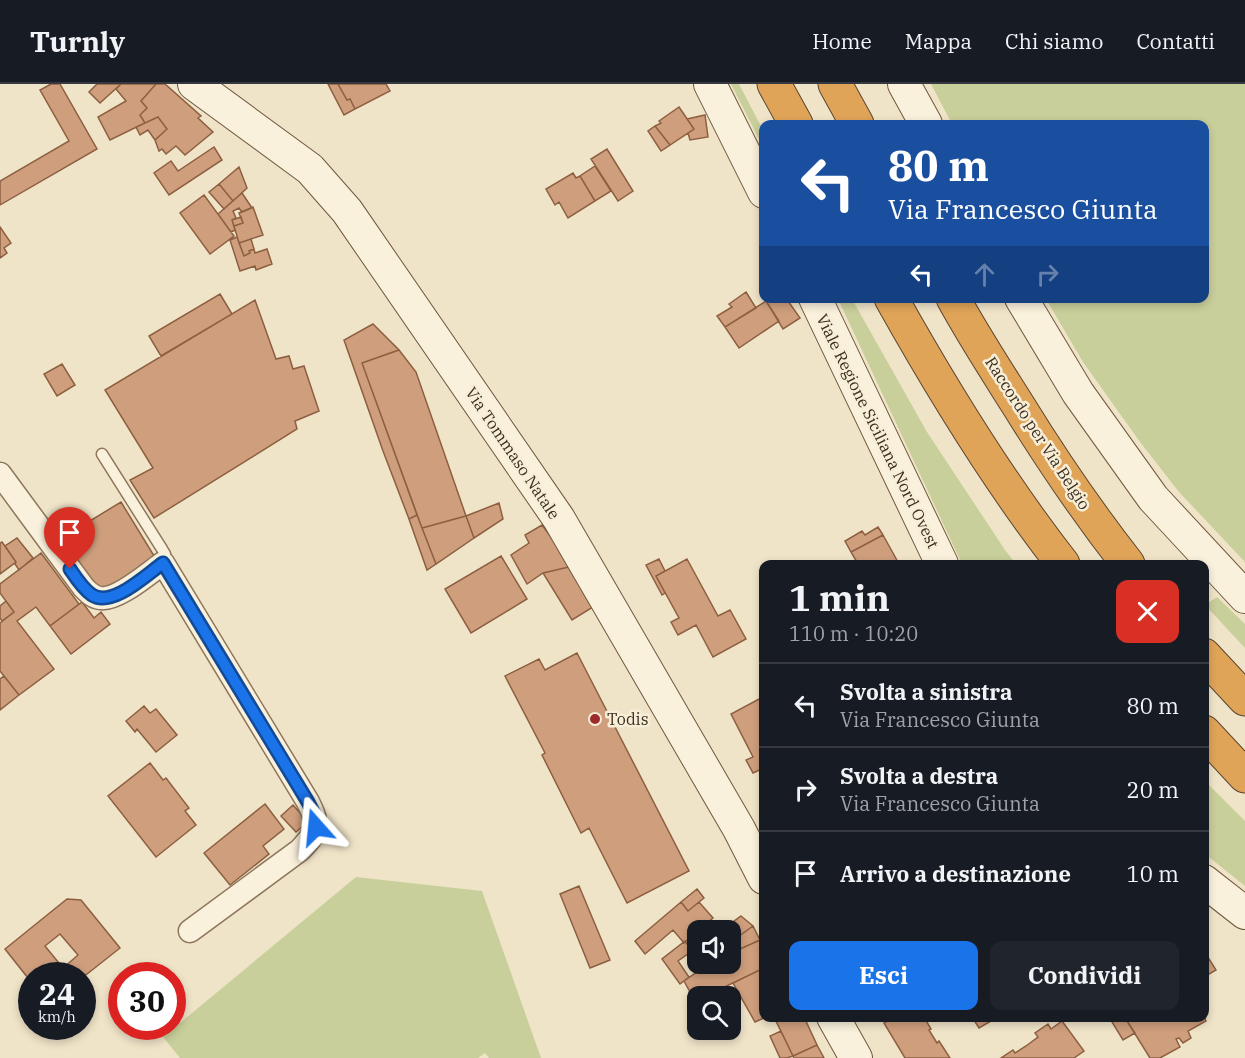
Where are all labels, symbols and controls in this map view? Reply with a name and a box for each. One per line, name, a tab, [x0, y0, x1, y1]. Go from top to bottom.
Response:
text: Turnly	[30, 23, 125, 60]
text: Home	[812, 27, 872, 55]
text: Mappa	[905, 27, 972, 55]
text: Chi siamo	[1005, 27, 1103, 55]
text: Contatti	[1136, 27, 1215, 55]
text: 80 m	[888, 138, 989, 193]
icon: left	[789, 144, 867, 222]
text: Via Francesco Giunta	[888, 191, 1158, 226]
icon: left	[905, 258, 938, 291]
icon: ahead	[968, 258, 1001, 291]
icon: right	[1031, 258, 1064, 291]
street label: Viale Regione Siciliana Nord Ovest	[812, 311, 944, 552]
street label: Raccordo per Via Belgio	[981, 353, 1095, 513]
street label: Via Tommaso Natale	[461, 383, 565, 523]
pin	[44, 507, 95, 569]
icon: arrive	[53, 516, 86, 549]
text: 1 min	[789, 574, 890, 621]
button: close	[1116, 580, 1179, 643]
text: 110 m · 10:20	[789, 620, 918, 647]
text: Svolta a sinistra	[840, 677, 1013, 706]
icon: left	[789, 689, 822, 722]
text: 80 m	[1127, 691, 1179, 720]
text: Via Francesco Giunta	[840, 706, 1040, 733]
place label: Todis	[607, 709, 648, 729]
marker: Todis	[588, 712, 602, 726]
text: Svolta a destra	[840, 761, 998, 790]
icon: right	[789, 773, 822, 806]
text: 20 m	[1127, 775, 1179, 804]
text: Via Francesco Giunta	[840, 790, 1040, 817]
position arrow	[284, 795, 348, 859]
icon: arrive	[789, 857, 822, 890]
text: Arrivo a destinazione	[840, 859, 1071, 888]
text: 10 m	[1127, 859, 1179, 888]
map controls	[687, 920, 741, 1040]
button: sound	[687, 920, 741, 974]
button: Esci	[789, 941, 978, 1010]
button: Condividi	[990, 941, 1179, 1010]
speed limit sign: 30	[108, 962, 186, 1040]
text: 24	[39, 974, 75, 1013]
button: search	[687, 986, 741, 1040]
text: km/h	[38, 1007, 76, 1026]

